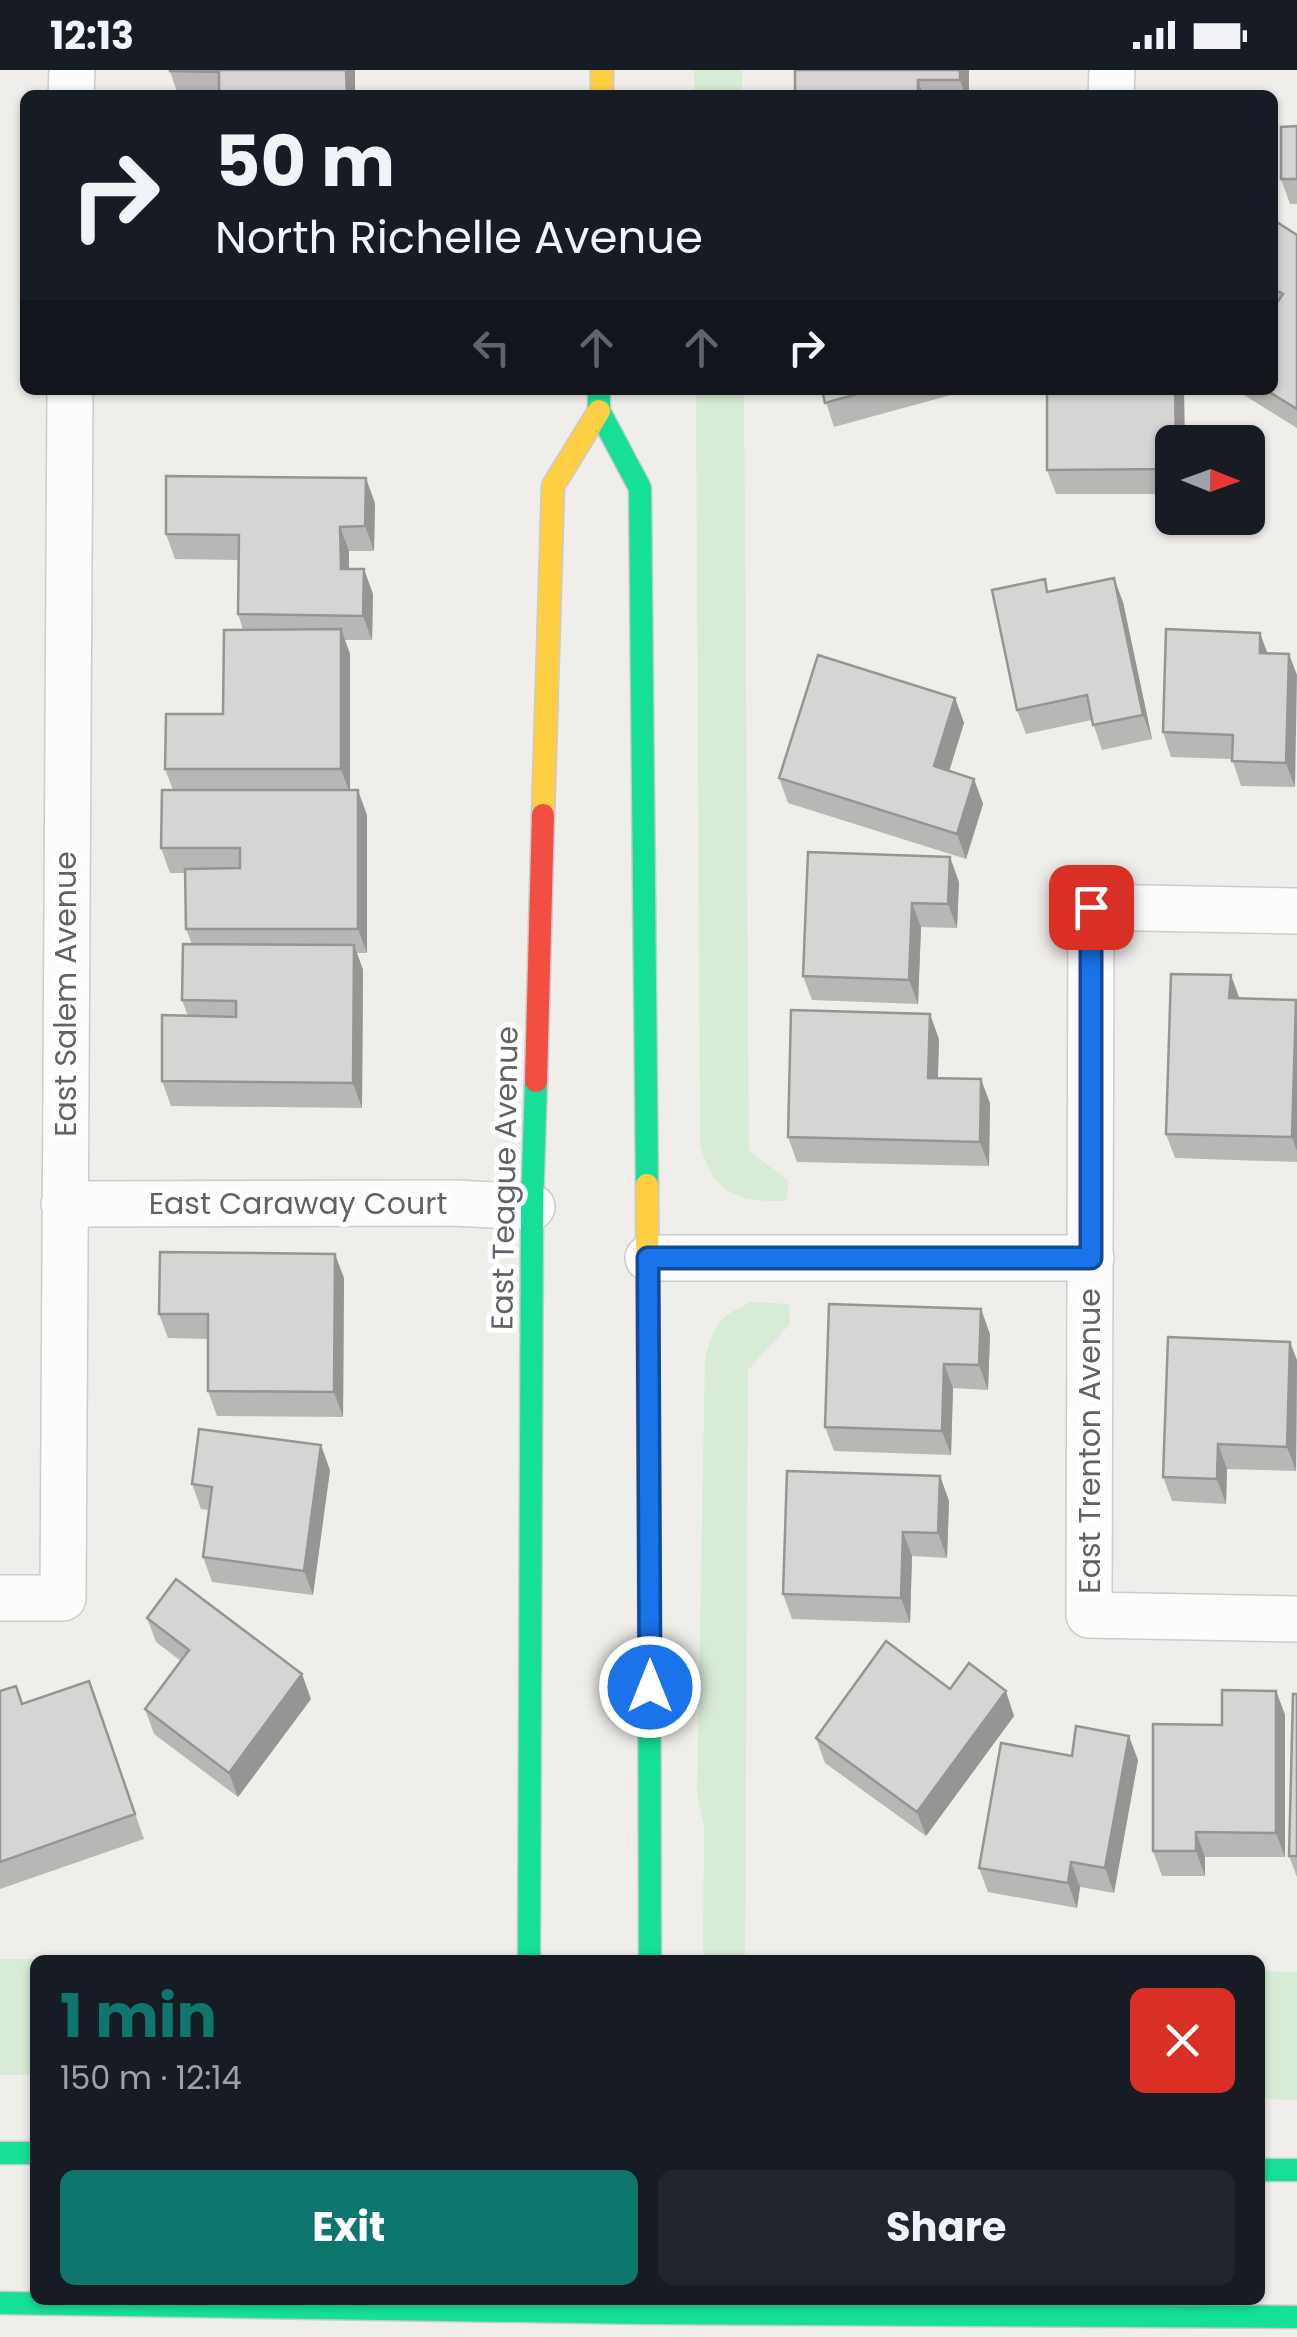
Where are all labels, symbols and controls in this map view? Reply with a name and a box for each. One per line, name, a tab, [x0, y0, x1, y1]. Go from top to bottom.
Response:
text: 12:13	[50, 9, 134, 62]
text: 50 m	[215, 112, 395, 211]
icon: right	[50, 130, 180, 260]
text: North Richelle Avenue	[215, 206, 703, 269]
icon: left	[464, 320, 519, 375]
icon: ahead	[569, 320, 624, 375]
icon: ahead	[674, 320, 729, 375]
icon: right	[779, 320, 834, 375]
north arrow	[1155, 425, 1265, 535]
map controls	[1155, 425, 1265, 535]
street label: East Salem Avenue	[44, 851, 87, 1137]
pin	[1049, 865, 1134, 950]
icon: arrive	[1064, 880, 1119, 935]
street label: East Teague Avenue	[480, 1026, 529, 1330]
street label: East Caraway Court	[149, 1182, 447, 1225]
street label: East Trenton Avenue	[1068, 1288, 1111, 1594]
position arrow	[598, 1635, 702, 1739]
text: 1 min	[60, 1974, 217, 2058]
button: close	[1130, 1988, 1235, 2093]
text: 150 m · 12:14	[60, 2055, 242, 2100]
button: Exit	[60, 2170, 638, 2285]
button: Share	[658, 2170, 1235, 2285]

